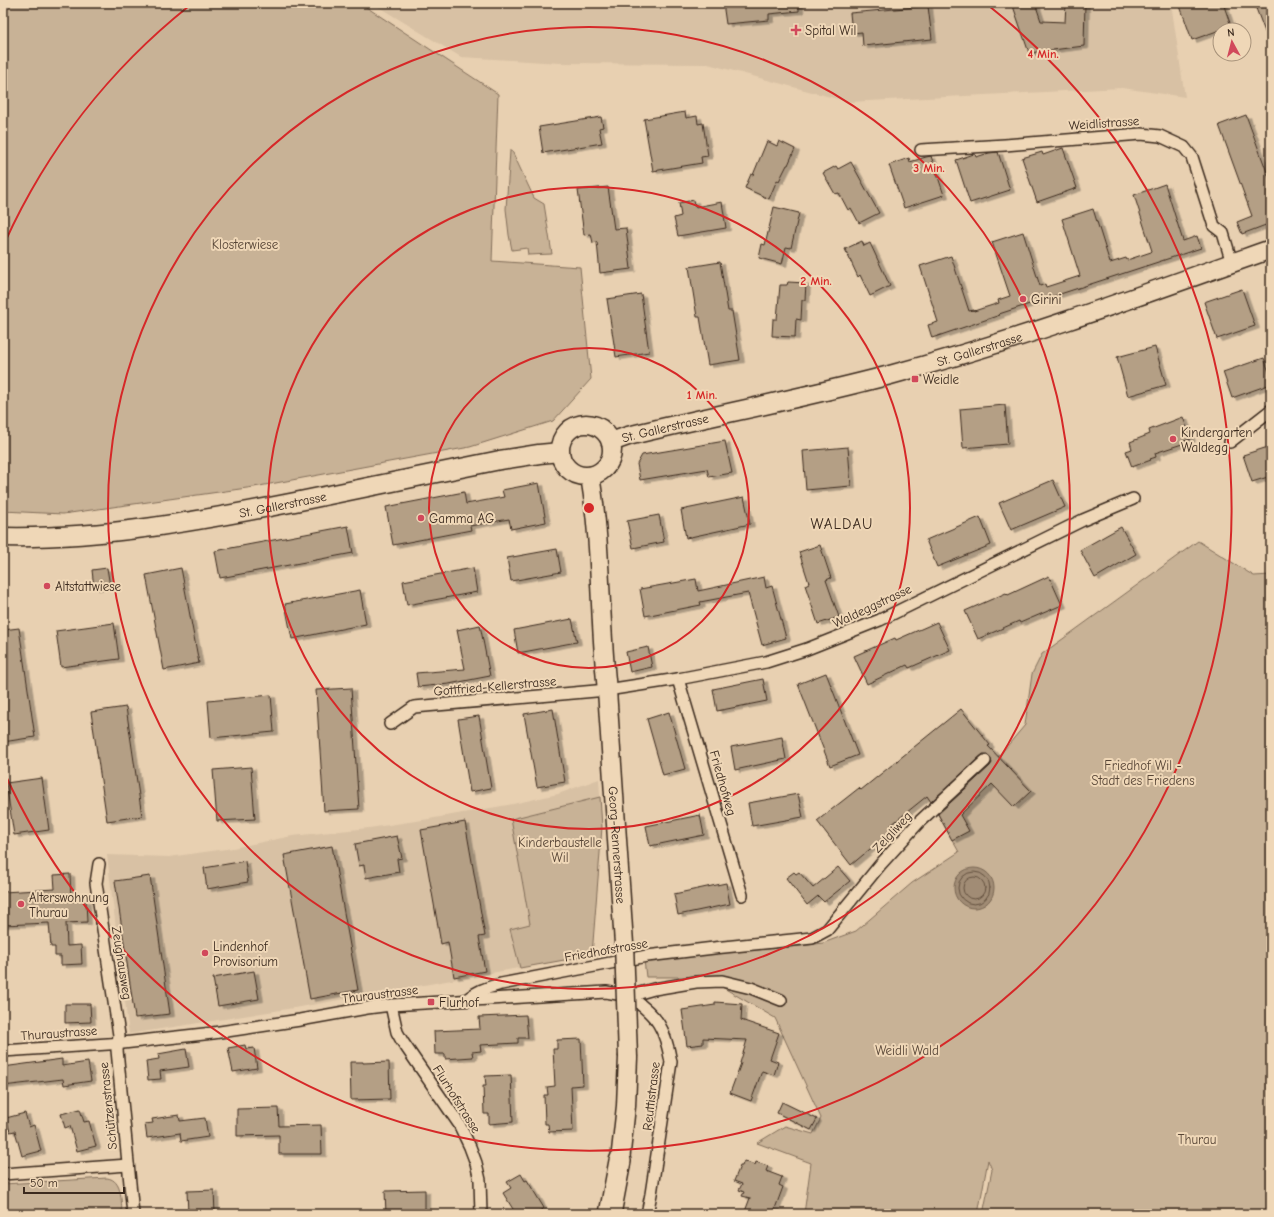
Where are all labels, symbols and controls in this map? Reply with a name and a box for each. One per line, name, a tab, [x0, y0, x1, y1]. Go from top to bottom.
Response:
north arrow	[1212, 22, 1252, 62]
place label: Spital Wil	[805, 23, 856, 38]
marker: Spital Wil	[790, 24, 802, 36]
text: N	[1226, 26, 1235, 39]
text: 4 Min.	[1027, 47, 1059, 61]
street label: Weidlistrasse	[1068, 113, 1140, 133]
text: 3 Min.	[913, 161, 945, 175]
park label: Klosterwiese	[212, 237, 279, 252]
text: 2 Min.	[800, 274, 832, 288]
place label: Girini	[1031, 292, 1062, 307]
marker: Girini	[1018, 294, 1028, 304]
street label: St. Gallerstrasse	[935, 328, 1024, 369]
place label: Weidle	[923, 372, 960, 387]
marker: Weidle	[910, 374, 920, 384]
text: 1 Min.	[687, 388, 717, 402]
street label: St. Gallerstrasse	[619, 410, 710, 445]
place label: Kindergarten Waldegg	[1181, 425, 1252, 455]
marker: Kindergarten Waldegg	[1168, 434, 1178, 444]
street label: St. Gallerstrasse	[238, 488, 328, 520]
centre of rings	[582, 501, 596, 515]
place label: Gamma AG	[429, 511, 494, 526]
marker: Gamma AG	[416, 513, 426, 523]
district label: WALDAU	[811, 515, 873, 533]
place label: Altstattwiese	[55, 579, 122, 594]
marker: Altstattwiese	[42, 581, 52, 591]
street label: Waldeggstrasse	[830, 581, 914, 631]
street label: Gottfried-Kellerstrasse	[433, 673, 557, 699]
street label: Friedhofweg	[707, 749, 739, 817]
park label: Friedhof Wil - Stadt des Friedens	[1091, 758, 1195, 788]
street label: Georg-Rennerstrasse	[606, 786, 629, 905]
street label: Zelgliweg	[869, 808, 915, 856]
park label: Kinderbaustelle Wil	[518, 835, 602, 865]
place label: Alterswohnung Thurau	[29, 890, 109, 920]
marker: Alterswohnung Thurau	[16, 899, 26, 909]
street label: Zeughausweg	[109, 925, 135, 1001]
street label: Friedhofstrasse	[563, 935, 649, 965]
place label: Lindenhof Provisorium	[213, 939, 278, 969]
marker: Lindenhof Provisorium	[200, 948, 210, 958]
street label: Thuraustrasse	[341, 982, 419, 1006]
place label: Flurhof	[439, 995, 480, 1010]
marker: Flurhof	[426, 997, 436, 1007]
street label: Thuraustrasse	[20, 1023, 98, 1043]
park label: Weidli Wald	[875, 1043, 939, 1058]
street label: Reuttistrasse	[639, 1060, 663, 1131]
street label: Schützenstrasse	[96, 1061, 120, 1150]
street label: Flurhofstrasse	[430, 1062, 484, 1136]
park label: Thurau	[1178, 1132, 1216, 1147]
scale bar	[24, 1169, 124, 1195]
text: 50 m	[30, 1176, 58, 1190]

